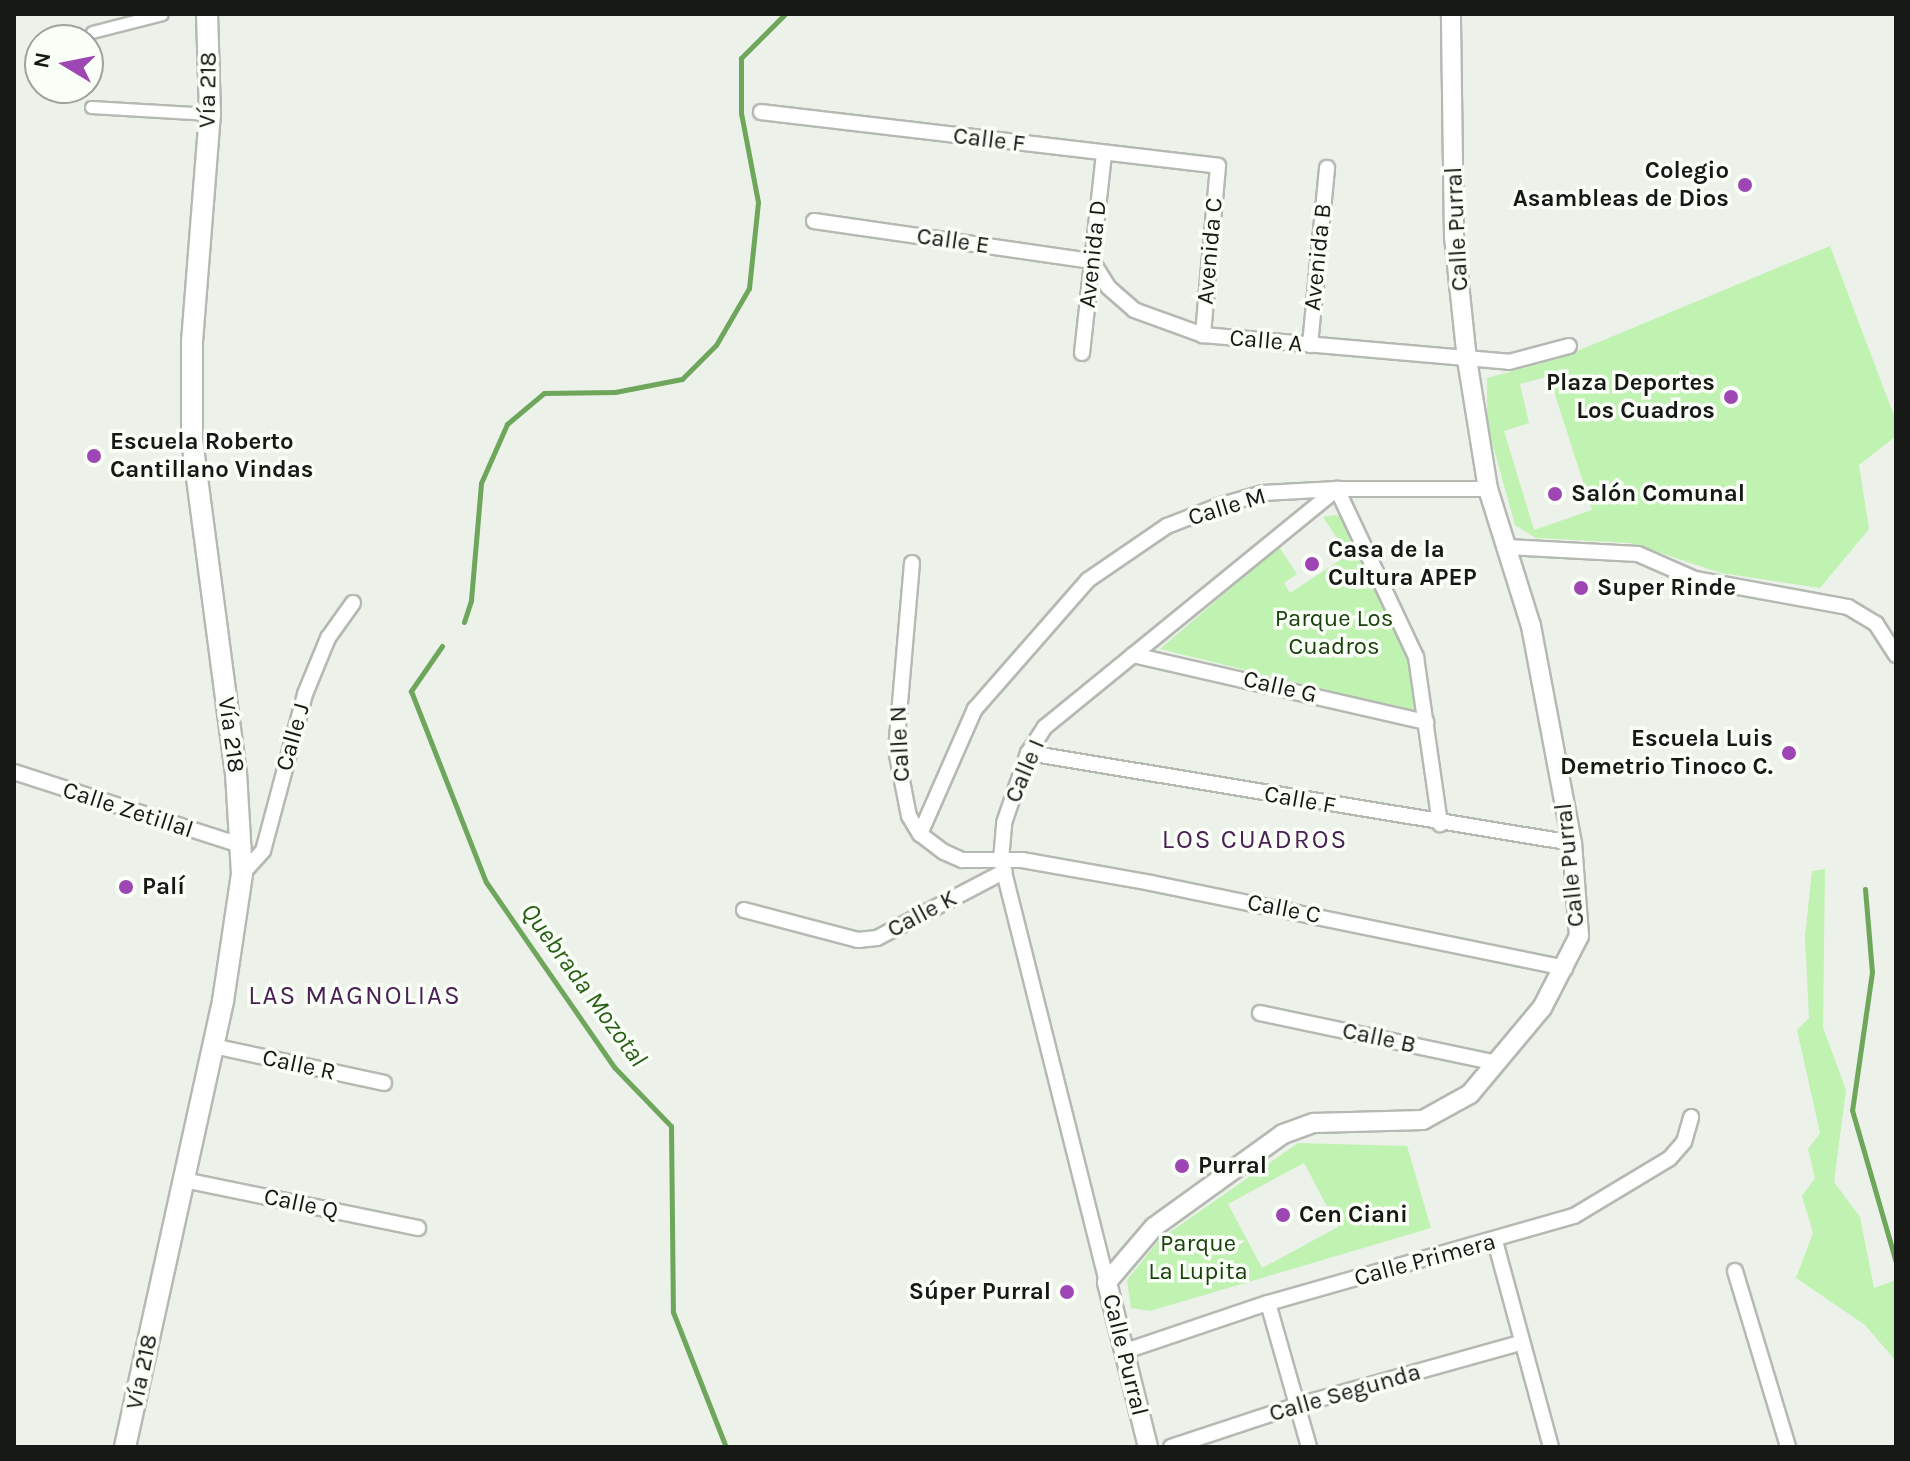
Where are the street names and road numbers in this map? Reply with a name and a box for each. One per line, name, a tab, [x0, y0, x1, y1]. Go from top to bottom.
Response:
street label: Vía 218	[193, 52, 223, 128]
street label: Calle F	[952, 121, 1026, 159]
street label: Calle Purral	[1439, 166, 1475, 292]
street label: Avenida C	[1191, 196, 1229, 306]
street label: Avenida D	[1073, 199, 1113, 309]
street label: Avenida B	[1298, 202, 1338, 312]
street label: Calle E	[915, 222, 991, 260]
street label: Calle A	[1228, 323, 1304, 359]
street label: Calle M	[1185, 482, 1269, 532]
street label: Calle G	[1240, 665, 1320, 709]
street label: Vía 218	[211, 695, 251, 775]
street label: Calle J	[270, 700, 316, 774]
street label: Calle N	[884, 705, 916, 783]
street label: Calle I	[999, 735, 1051, 807]
street label: Calle Zetillal	[59, 775, 197, 845]
street label: Calle F	[1262, 780, 1338, 820]
street label: Calle Purral	[1549, 802, 1591, 928]
street label: Calle K	[883, 884, 961, 944]
street label: Calle C	[1245, 888, 1323, 930]
street label: Calle B	[1340, 1016, 1418, 1060]
street label: Calle R	[260, 1043, 338, 1087]
street label: Calle Q	[261, 1182, 341, 1226]
street label: Calle Primera	[1351, 1227, 1499, 1293]
street label: Calle Purral	[1096, 1291, 1154, 1419]
street label: Vía 218	[120, 1332, 164, 1412]
street label: Calle Segunda	[1266, 1358, 1424, 1428]

